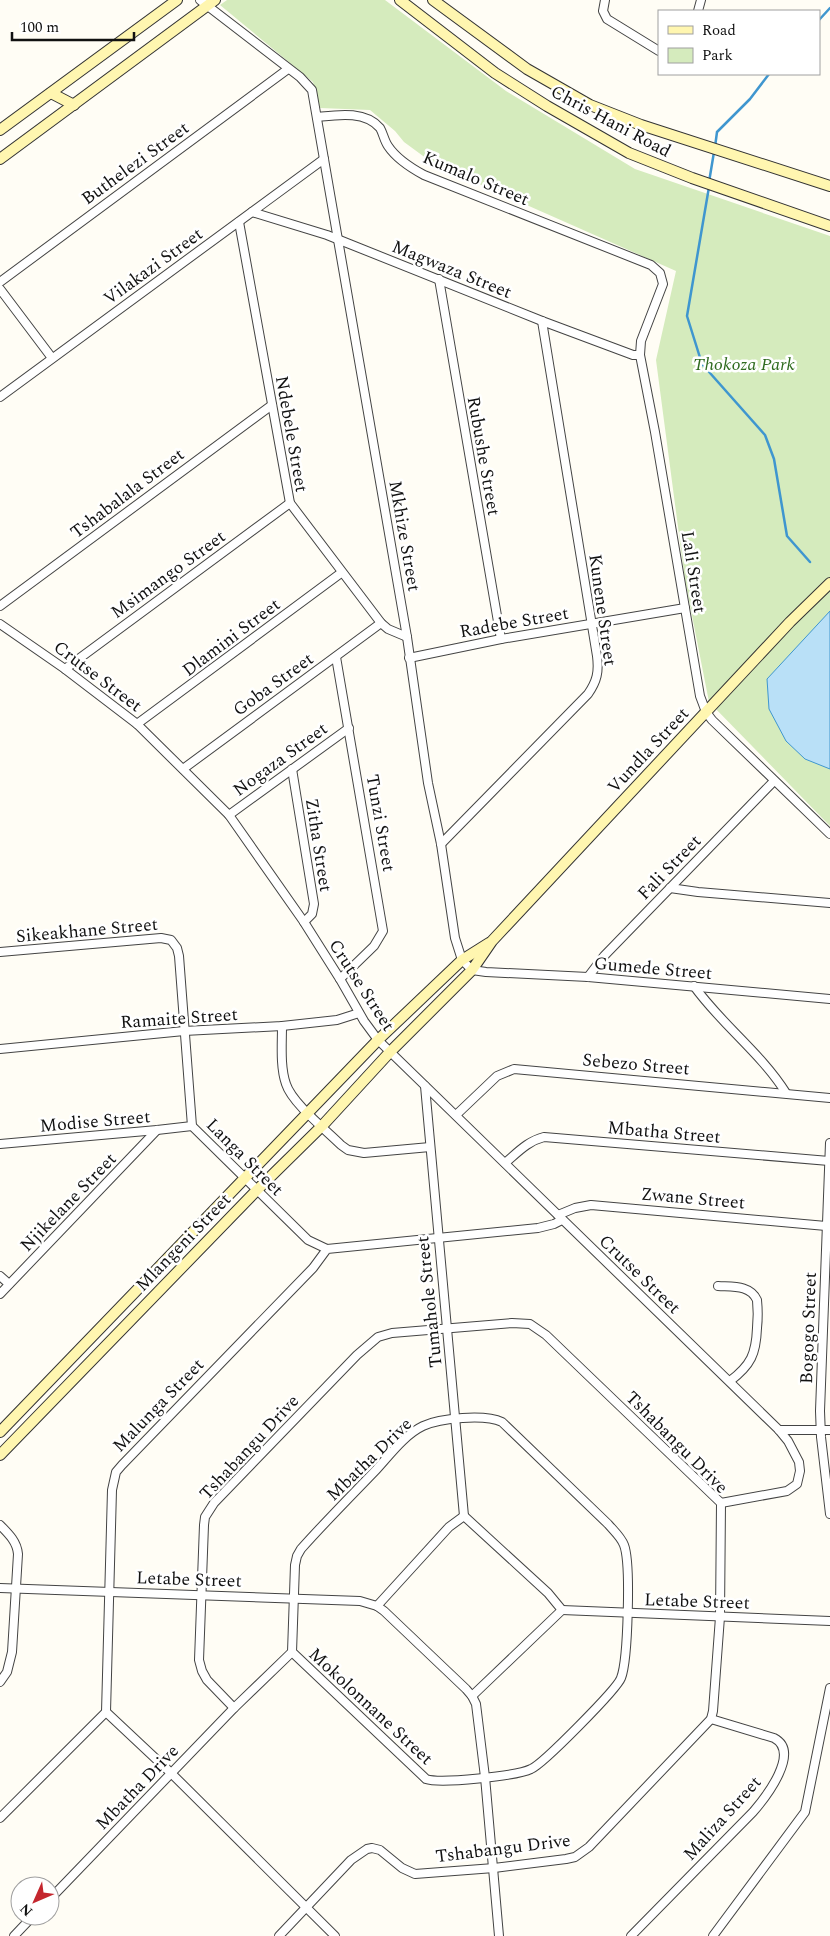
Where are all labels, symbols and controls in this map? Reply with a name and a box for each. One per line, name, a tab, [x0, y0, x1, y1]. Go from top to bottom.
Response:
scale bar	[12, 10, 135, 42]
legend	[658, 10, 820, 75]
text: 100 m	[20, 16, 59, 39]
text: Road	[702, 19, 736, 42]
text: Park	[702, 44, 733, 67]
street label: Chris Hani Road	[546, 78, 676, 165]
street label: Buthelezi Street	[76, 115, 195, 212]
street label: Kumalo Street	[418, 144, 533, 213]
street label: Vilakazi Street	[98, 221, 209, 312]
street label: Magwaza Street	[388, 233, 516, 306]
park label: Thokoza Park	[693, 351, 795, 378]
street label: Ndebele Street	[268, 374, 315, 494]
street label: Rubushe Street	[460, 394, 507, 518]
street label: Tshabalala Street	[65, 441, 190, 545]
street label: Mkhize Street	[381, 479, 428, 594]
street label: Msimango Street	[105, 523, 231, 625]
street label: Lali Street	[674, 529, 713, 615]
street label: Kunene Street	[581, 552, 624, 668]
street label: Dlamini Street	[177, 591, 286, 683]
street label: Radebe Street	[457, 600, 571, 645]
street label: Crutse Street	[48, 634, 148, 719]
street label: Goba Street	[227, 646, 319, 723]
street label: Vundla Street	[601, 701, 696, 800]
street label: Nogaza Street	[227, 716, 333, 803]
street label: Tunzi Street	[359, 772, 402, 874]
street label: Zitha Street	[298, 796, 339, 894]
street label: Fali Street	[631, 828, 708, 906]
street label: Sikeakhane Street	[15, 911, 159, 950]
street label: Crutse Street	[322, 934, 401, 1037]
street label: Gumede Street	[593, 950, 713, 987]
street label: Ramaite Street	[119, 1001, 239, 1036]
street label: Sebezo Street	[581, 1046, 691, 1083]
street label: Modise Street	[39, 1103, 152, 1140]
street label: Langa Street	[199, 1112, 290, 1203]
street label: Mbatha Street	[606, 1114, 722, 1151]
street label: Njikelane Street	[14, 1147, 123, 1258]
street label: Zwane Street	[640, 1180, 746, 1217]
street label: Mlangeni Street	[129, 1187, 237, 1298]
street label: Crutse Street	[593, 1228, 687, 1321]
street label: Tumahole Street	[409, 1235, 450, 1369]
street label: Bogogo Street	[793, 1271, 824, 1385]
street label: Malunga Street	[106, 1352, 210, 1459]
street label: Tshabangu Drive	[619, 1385, 734, 1500]
street label: Tshabangu Drive	[193, 1388, 306, 1506]
street label: Mbatha Drive	[320, 1411, 418, 1507]
street label: Letabe Street	[136, 1564, 242, 1595]
street label: Letabe Street	[644, 1586, 750, 1617]
street label: Mokolonnane Street	[302, 1641, 439, 1771]
street label: Mbatha Drive	[89, 1738, 185, 1836]
street label: Maliza Street	[677, 1770, 768, 1867]
street label: Tshabangu Drive	[434, 1827, 572, 1870]
north arrow	[10, 1876, 60, 1926]
text: N	[15, 1898, 38, 1921]

